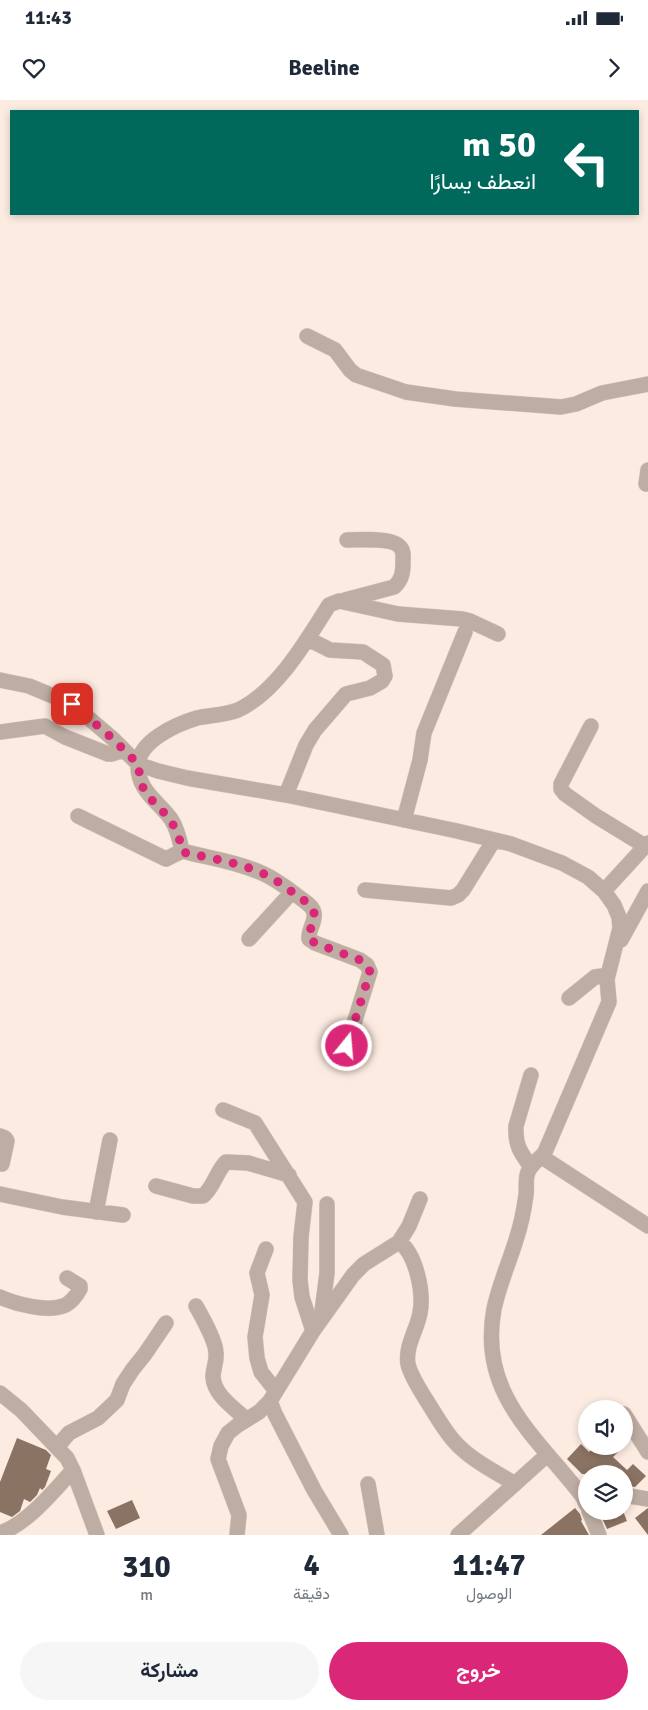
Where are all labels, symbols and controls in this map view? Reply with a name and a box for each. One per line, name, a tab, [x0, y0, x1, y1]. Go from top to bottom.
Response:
text: 11:43	[25, 6, 72, 30]
icon: heart	[20, 54, 48, 82]
text: Beeline	[288, 54, 360, 81]
icon: forward	[600, 54, 628, 82]
text: 50 m	[462, 123, 536, 166]
icon: left	[554, 130, 619, 195]
text: انعطف يسارًا	[430, 168, 536, 195]
pin	[51, 683, 93, 725]
icon: arrive	[58, 690, 86, 718]
position arrow	[320, 1019, 372, 1071]
map controls	[578, 1400, 633, 1520]
button: sound	[578, 1400, 633, 1455]
button: layers	[578, 1465, 633, 1520]
text: 4	[303, 1547, 320, 1584]
text: 11:47	[452, 1547, 526, 1584]
text: 310	[122, 1549, 171, 1586]
text: دقيقة	[293, 1584, 330, 1604]
text: الوصول	[466, 1584, 512, 1604]
text: m	[140, 1585, 153, 1605]
button: مشاركة	[20, 1642, 319, 1700]
button: خروج	[329, 1642, 628, 1700]

